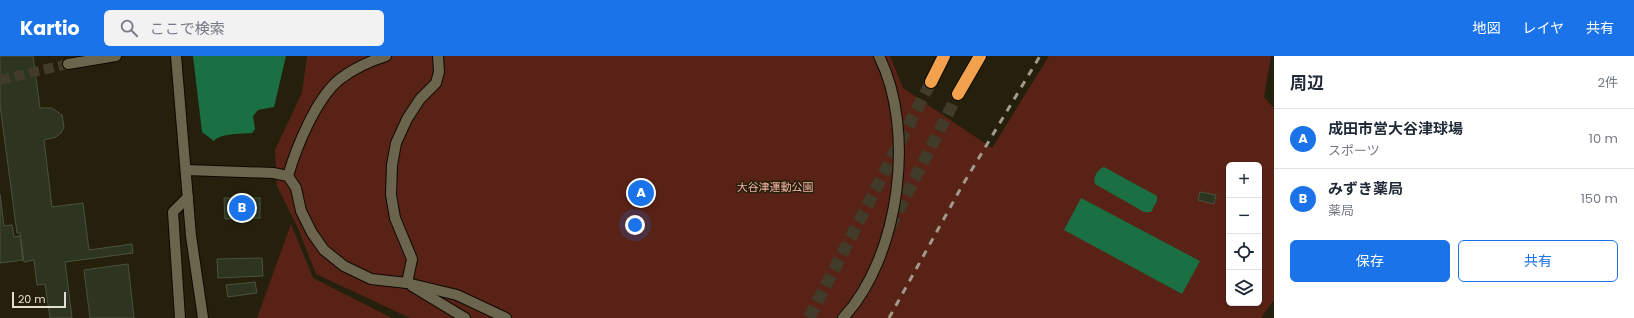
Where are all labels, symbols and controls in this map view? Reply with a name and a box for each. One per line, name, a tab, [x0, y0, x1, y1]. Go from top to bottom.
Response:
search box	[104, 10, 384, 46]
text: Kartio	[20, 15, 80, 42]
icon: search	[118, 17, 140, 39]
text: ここで検索	[150, 18, 225, 39]
text: 地図	[1472, 18, 1500, 38]
text: レイヤ	[1522, 18, 1564, 38]
text: 共有	[1586, 18, 1614, 38]
text: 周辺	[1290, 71, 1324, 95]
text: 2件	[1598, 73, 1618, 92]
text: 成田市営大谷津球場	[1328, 118, 1463, 139]
text: A	[1298, 129, 1308, 148]
text: 10 m	[1589, 129, 1618, 148]
text: スポーツ	[1328, 141, 1380, 160]
map controls	[1226, 162, 1262, 306]
button: +	[1226, 162, 1262, 198]
pin: A	[628, 178, 654, 208]
text: みずき薬局	[1328, 178, 1403, 199]
park label: 大谷津運動公園	[737, 179, 814, 195]
text: B	[1299, 189, 1307, 208]
text: 150 m	[1581, 189, 1618, 208]
pin: B	[229, 193, 255, 223]
button: −	[1226, 198, 1262, 234]
text: 薬局	[1328, 201, 1354, 220]
your location	[625, 215, 645, 235]
button: locate	[1226, 234, 1262, 270]
button: 保存	[1290, 240, 1450, 282]
button: 共有	[1458, 240, 1618, 282]
button: layers	[1226, 270, 1262, 306]
scale bar	[12, 290, 66, 309]
text: 20 m	[18, 291, 46, 307]

